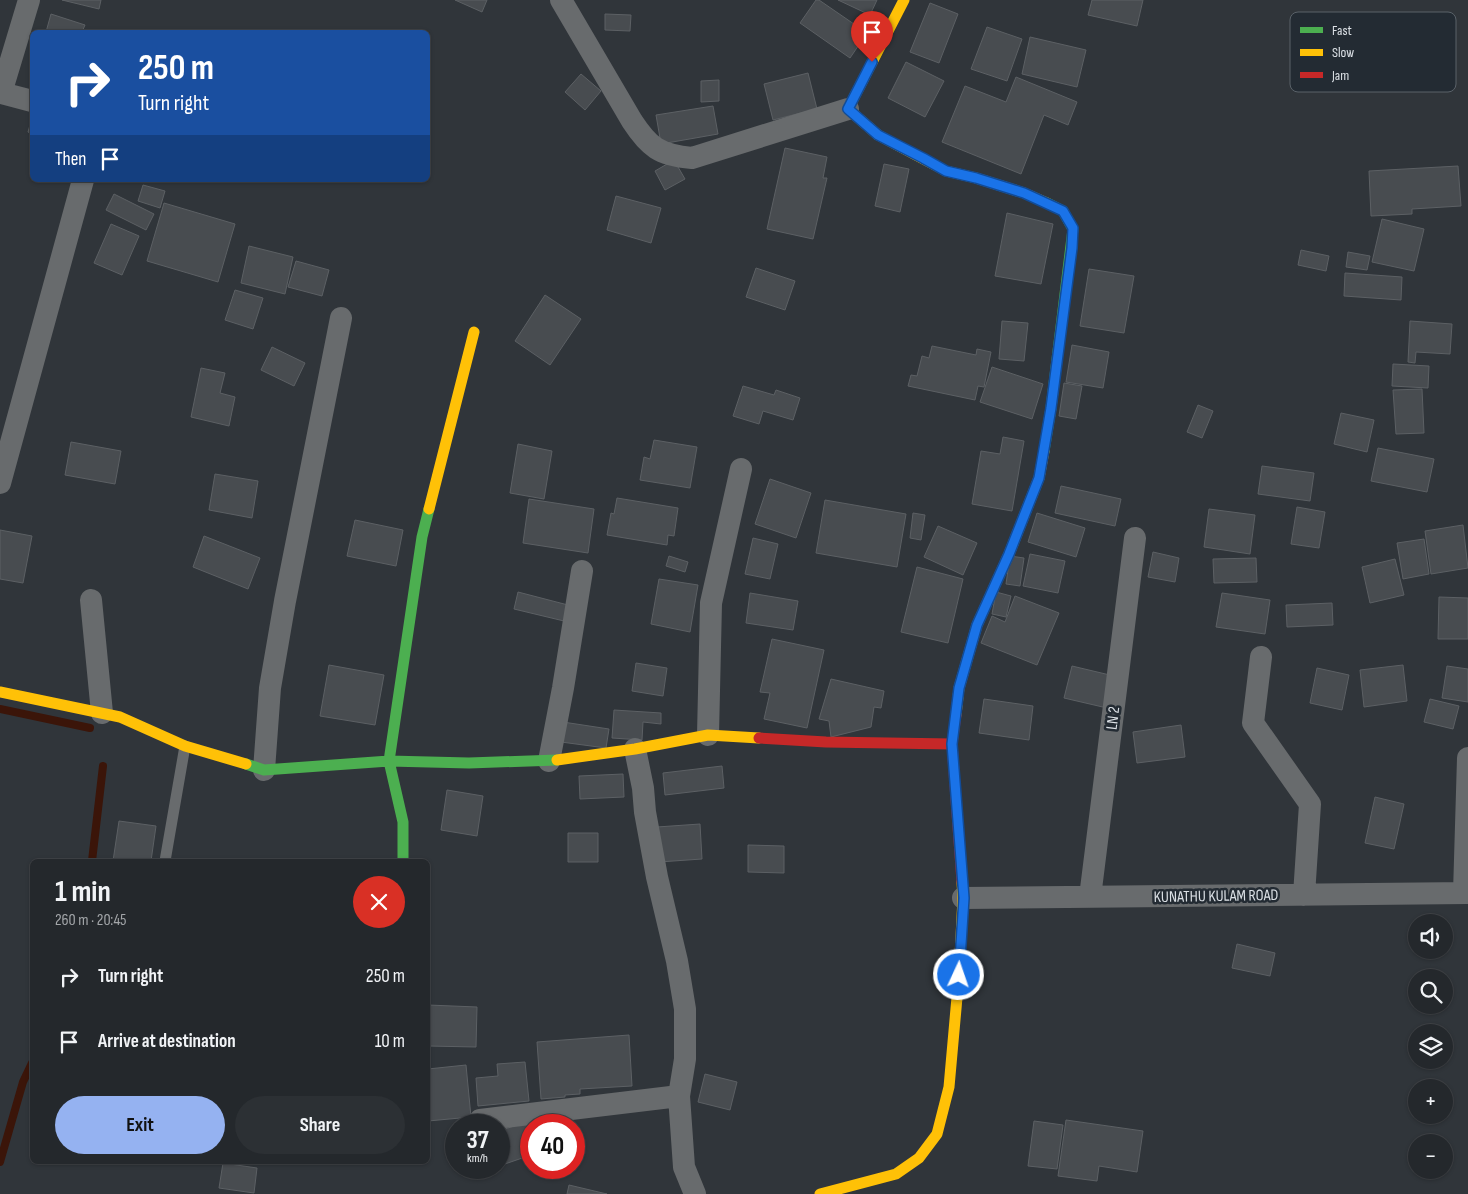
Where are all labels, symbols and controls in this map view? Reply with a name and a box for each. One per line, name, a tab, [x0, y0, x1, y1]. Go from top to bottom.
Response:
pin	[851, 11, 893, 62]
legend	[1290, 12, 1456, 92]
icon: arrive	[858, 18, 886, 46]
text: Fast	[1332, 22, 1352, 39]
text: Slow	[1332, 44, 1354, 61]
text: 250 m	[138, 47, 214, 90]
icon: right	[55, 50, 120, 115]
text: Jam	[1331, 67, 1349, 84]
text: Turn right	[138, 90, 209, 117]
icon: arrive	[96, 145, 124, 173]
text: Then	[55, 148, 86, 171]
street label: LN 2	[1103, 706, 1124, 731]
text: 1 min	[55, 874, 111, 910]
button: close	[353, 876, 405, 928]
street label: KUNATHU KULAM ROAD	[1154, 886, 1279, 907]
text: 260 m · 20:45	[55, 911, 127, 930]
map controls	[1408, 914, 1453, 1179]
button: sound	[1408, 914, 1453, 959]
position arrow	[932, 948, 984, 1000]
icon: right	[55, 963, 83, 991]
text: Turn right	[98, 965, 163, 988]
text: 250 m	[366, 965, 405, 988]
button: search	[1408, 969, 1453, 1014]
button: layers	[1408, 1024, 1453, 1069]
icon: arrive	[55, 1028, 83, 1056]
text: Arrive at destination	[98, 1030, 236, 1053]
text: 10 m	[375, 1030, 405, 1053]
button: +	[1408, 1079, 1453, 1124]
button: Exit	[55, 1096, 225, 1154]
button: Share	[235, 1096, 405, 1154]
speed limit sign: 40	[520, 1114, 585, 1179]
text: 37	[466, 1125, 489, 1156]
button: −	[1408, 1134, 1453, 1179]
text: km/h	[467, 1151, 488, 1166]

